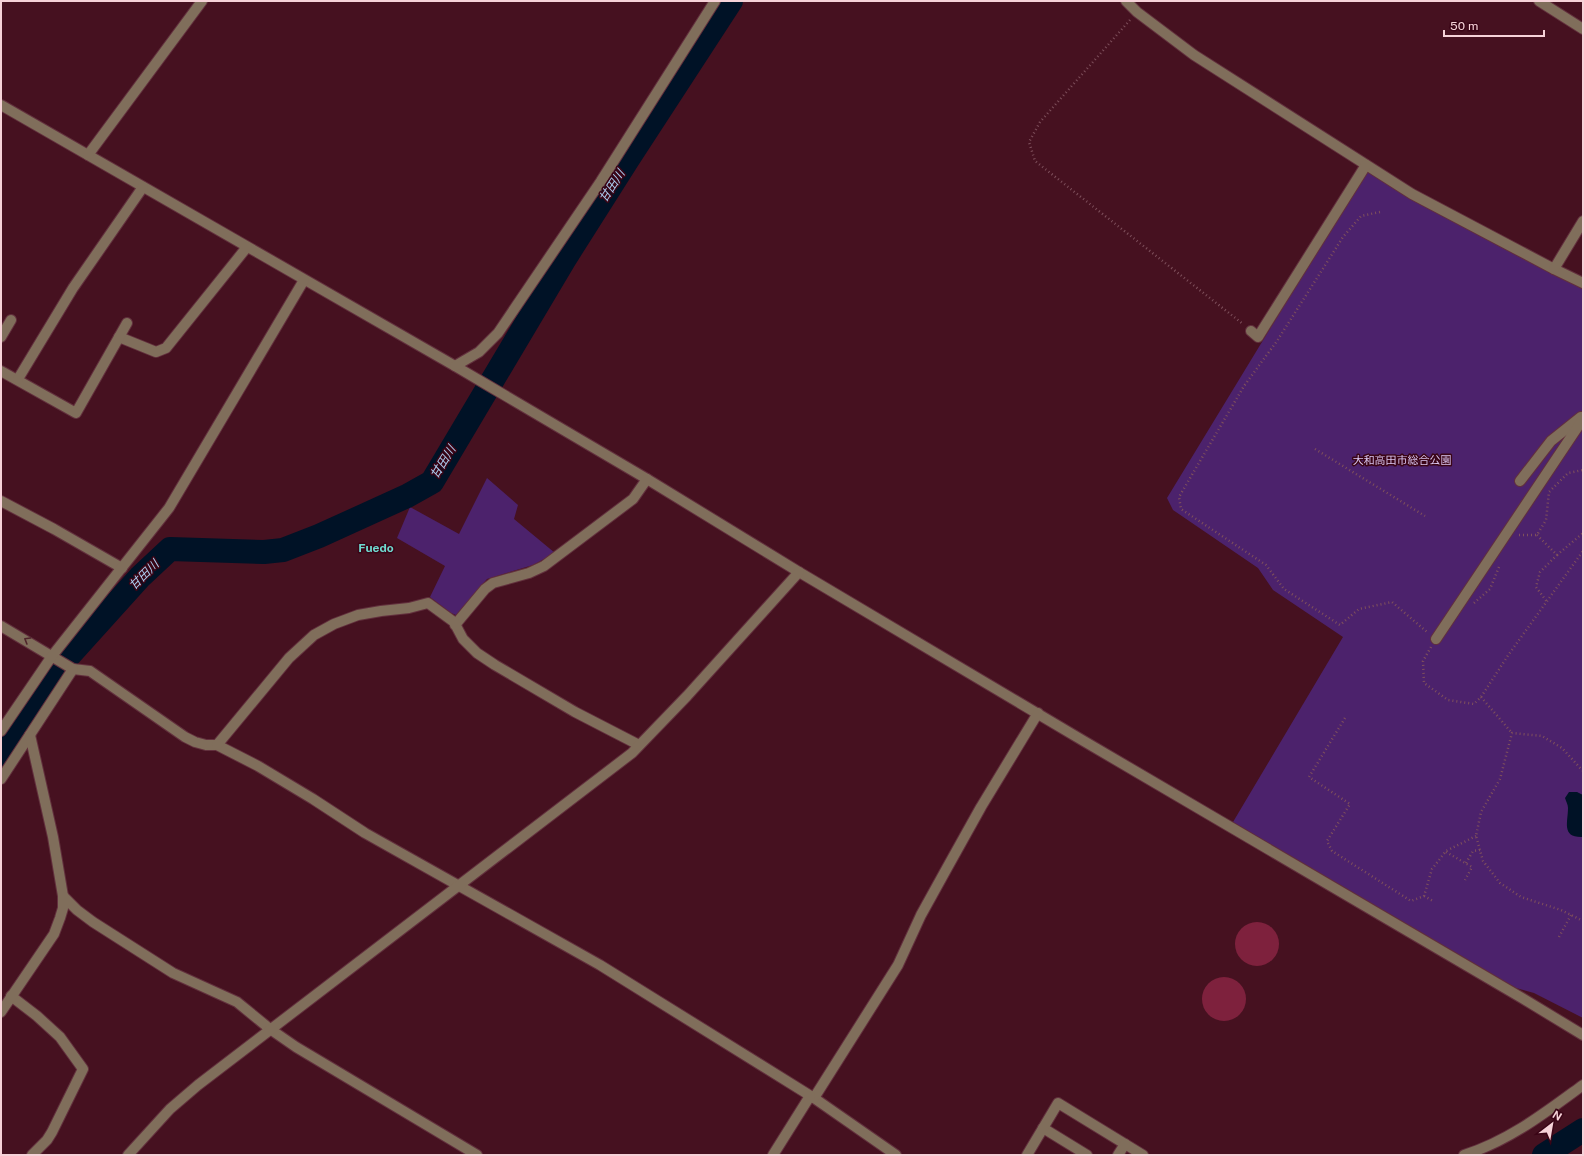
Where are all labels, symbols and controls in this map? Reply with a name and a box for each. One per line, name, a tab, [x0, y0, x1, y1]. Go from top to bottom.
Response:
scale bar	[1444, 12, 1544, 38]
text: 50 m	[1450, 19, 1478, 33]
water label: 甘田川	[596, 165, 629, 205]
water label: 甘田川	[428, 441, 460, 481]
park label: 大和高田市総合公園	[1353, 454, 1452, 466]
district label: Fuedo	[358, 541, 394, 555]
water label: 甘田川	[126, 556, 163, 593]
one-way arrow	[24, 638, 31, 645]
north arrow	[1532, 1104, 1572, 1144]
text: N	[1550, 1108, 1564, 1123]

